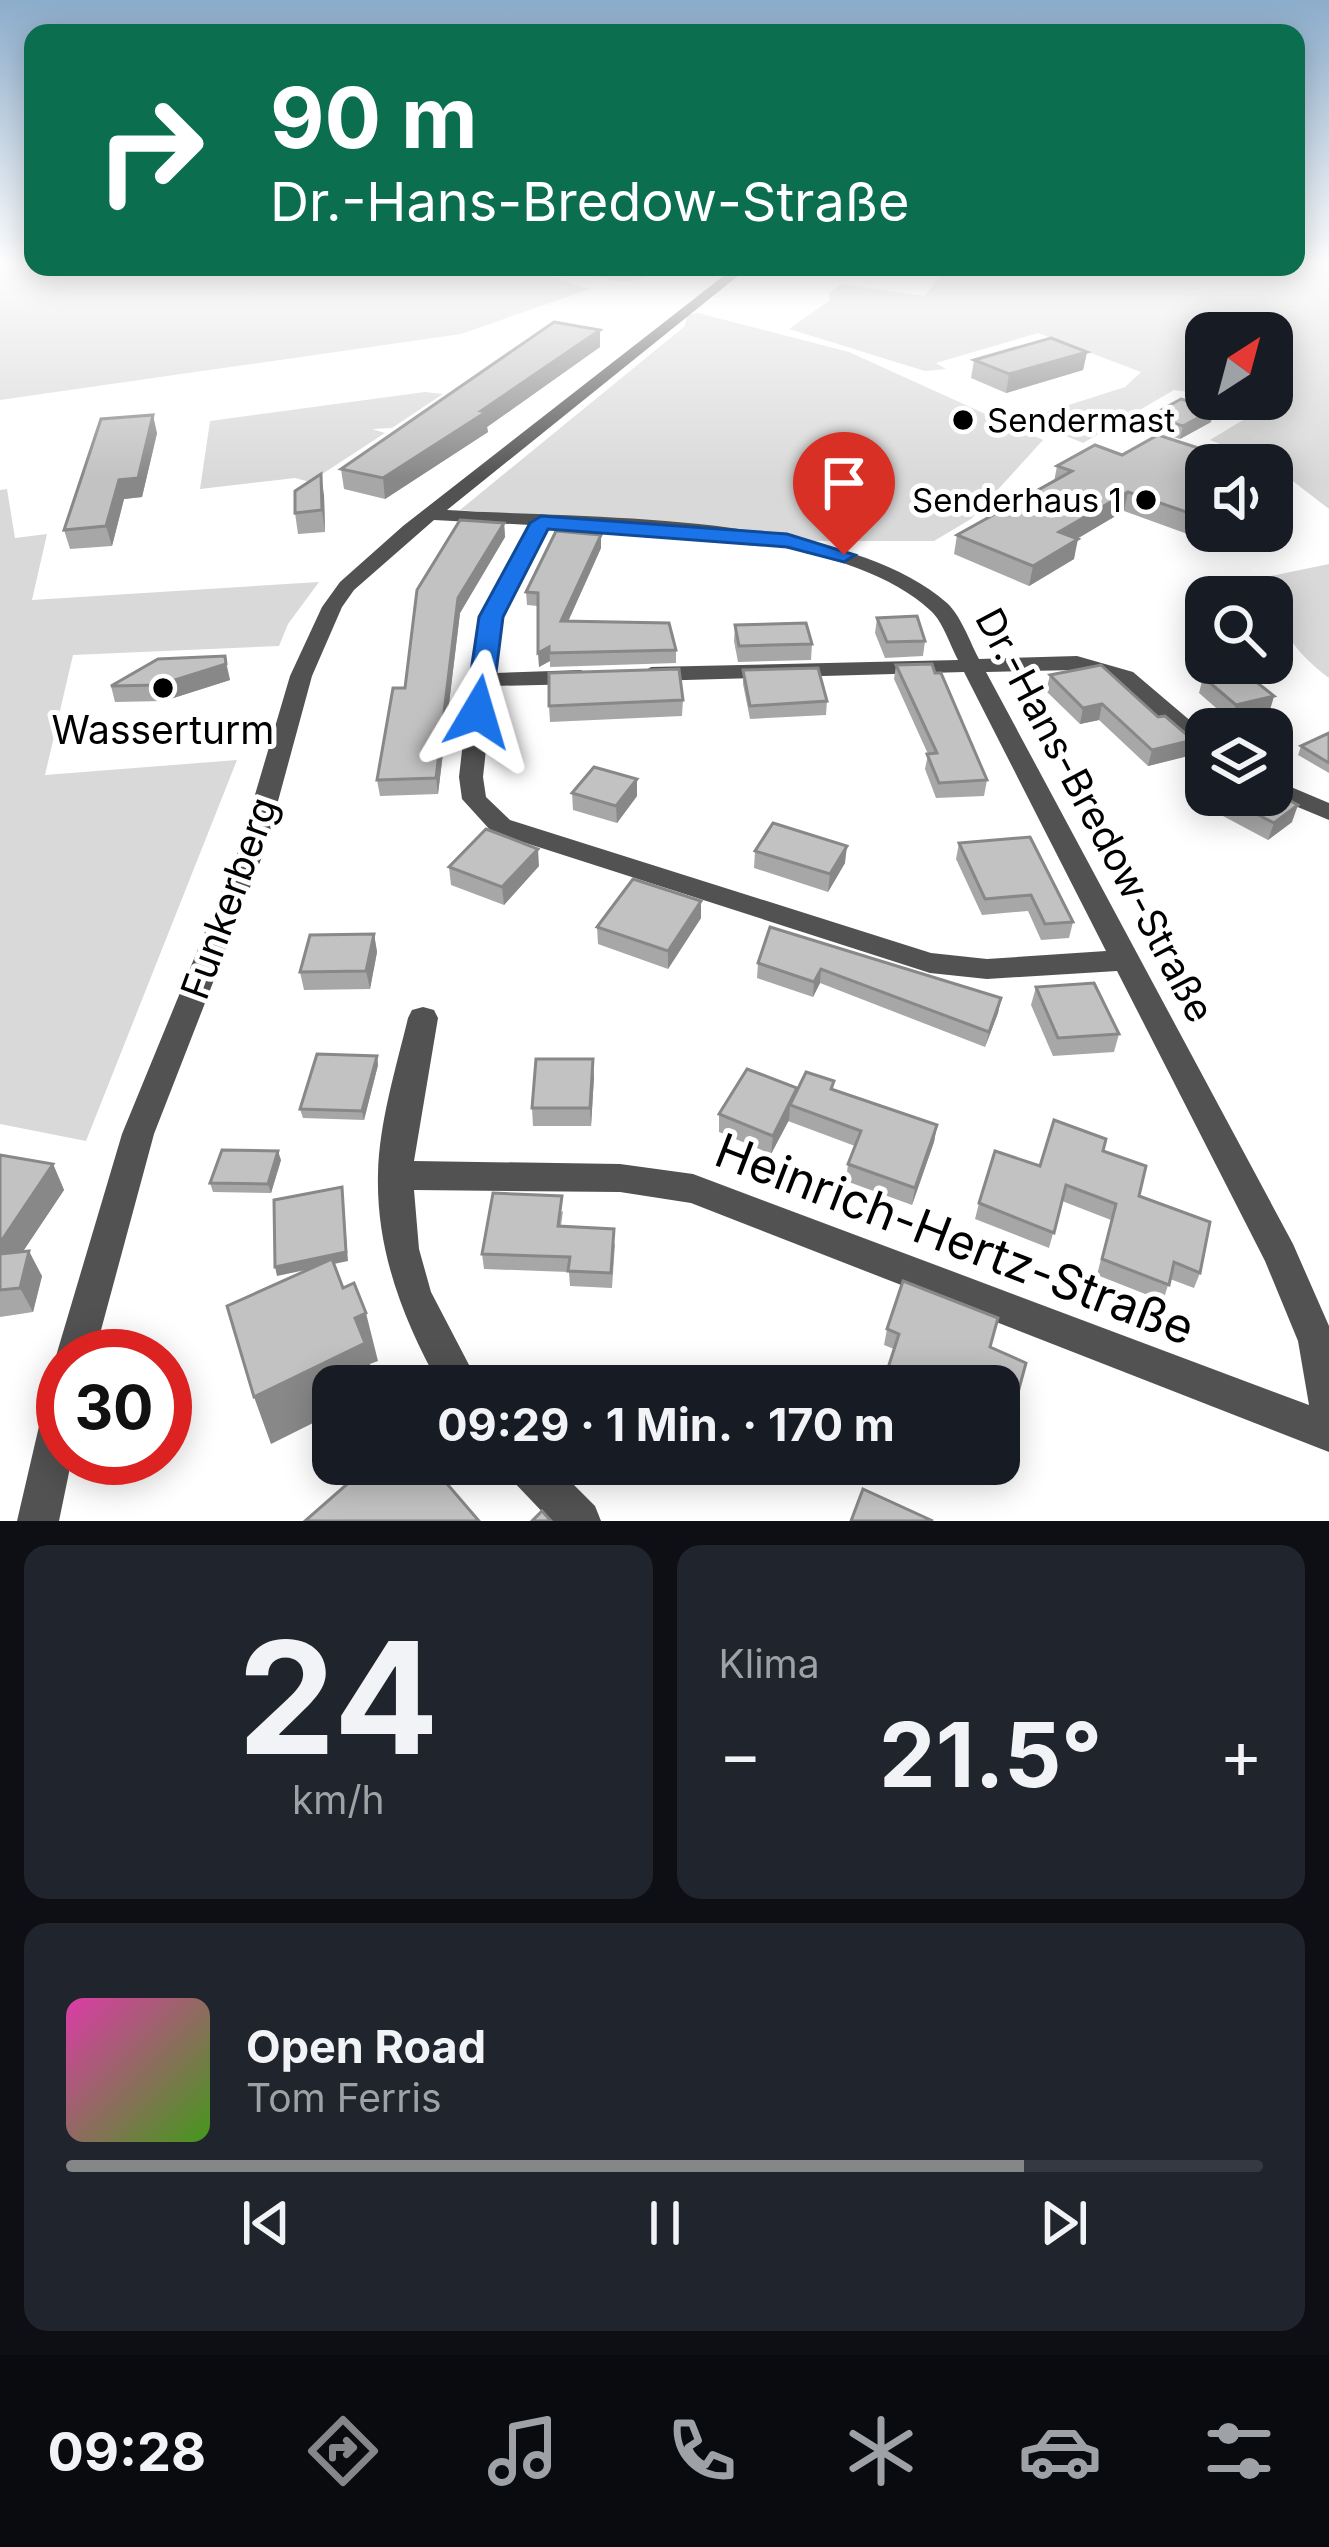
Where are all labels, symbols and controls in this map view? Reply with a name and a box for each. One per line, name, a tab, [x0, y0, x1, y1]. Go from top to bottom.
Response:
text: 90 m	[270, 67, 478, 168]
icon: right	[72, 72, 228, 228]
text: Dr.-Hans-Bredow-Straße	[270, 169, 909, 234]
north arrow	[1185, 312, 1293, 420]
map controls	[1185, 312, 1293, 816]
place label: Sendermast	[987, 400, 1175, 440]
marker: Sendermast	[950, 407, 976, 433]
pin	[793, 432, 895, 555]
button: sound	[1185, 444, 1293, 552]
icon: arrive	[811, 450, 877, 516]
place label: Senderhaus 1	[912, 480, 1122, 520]
marker: Senderhaus 1	[1133, 487, 1159, 513]
button: search	[1185, 576, 1293, 684]
street label: Dr.-Hans-Bredow-Straße	[966, 600, 1225, 1030]
position arrow	[415, 649, 541, 775]
marker: Wasserturm	[150, 675, 176, 701]
place label: Wasserturm	[52, 706, 274, 753]
button: layers	[1185, 708, 1293, 816]
street label: Funkerberg	[170, 791, 287, 1005]
street label: Heinrich-Hertz-Straße	[708, 1120, 1203, 1357]
speed limit sign: 30	[36, 1329, 192, 1485]
text: 09:29 · 1 Min. · 170 m	[437, 1397, 895, 1452]
text: 24	[238, 1603, 439, 1792]
text: Klima	[719, 1640, 820, 1687]
text: 21.5°	[879, 1700, 1102, 1809]
text: −	[719, 1714, 762, 1794]
text: +	[1219, 1714, 1263, 1794]
text: km/h	[292, 1776, 385, 1823]
text: Open Road	[246, 2019, 486, 2074]
text: Tom Ferris	[246, 2074, 441, 2121]
icon: previous	[233, 2190, 299, 2256]
icon: pause	[632, 2190, 698, 2256]
icon: next	[1031, 2190, 1097, 2256]
icon: directions	[301, 2409, 385, 2493]
icon: music	[481, 2409, 565, 2493]
icon: phone	[660, 2409, 744, 2493]
icon: climate	[839, 2409, 923, 2493]
icon: car	[1018, 2409, 1102, 2493]
icon: filters	[1197, 2409, 1281, 2493]
text: 09:28	[48, 2419, 206, 2484]

